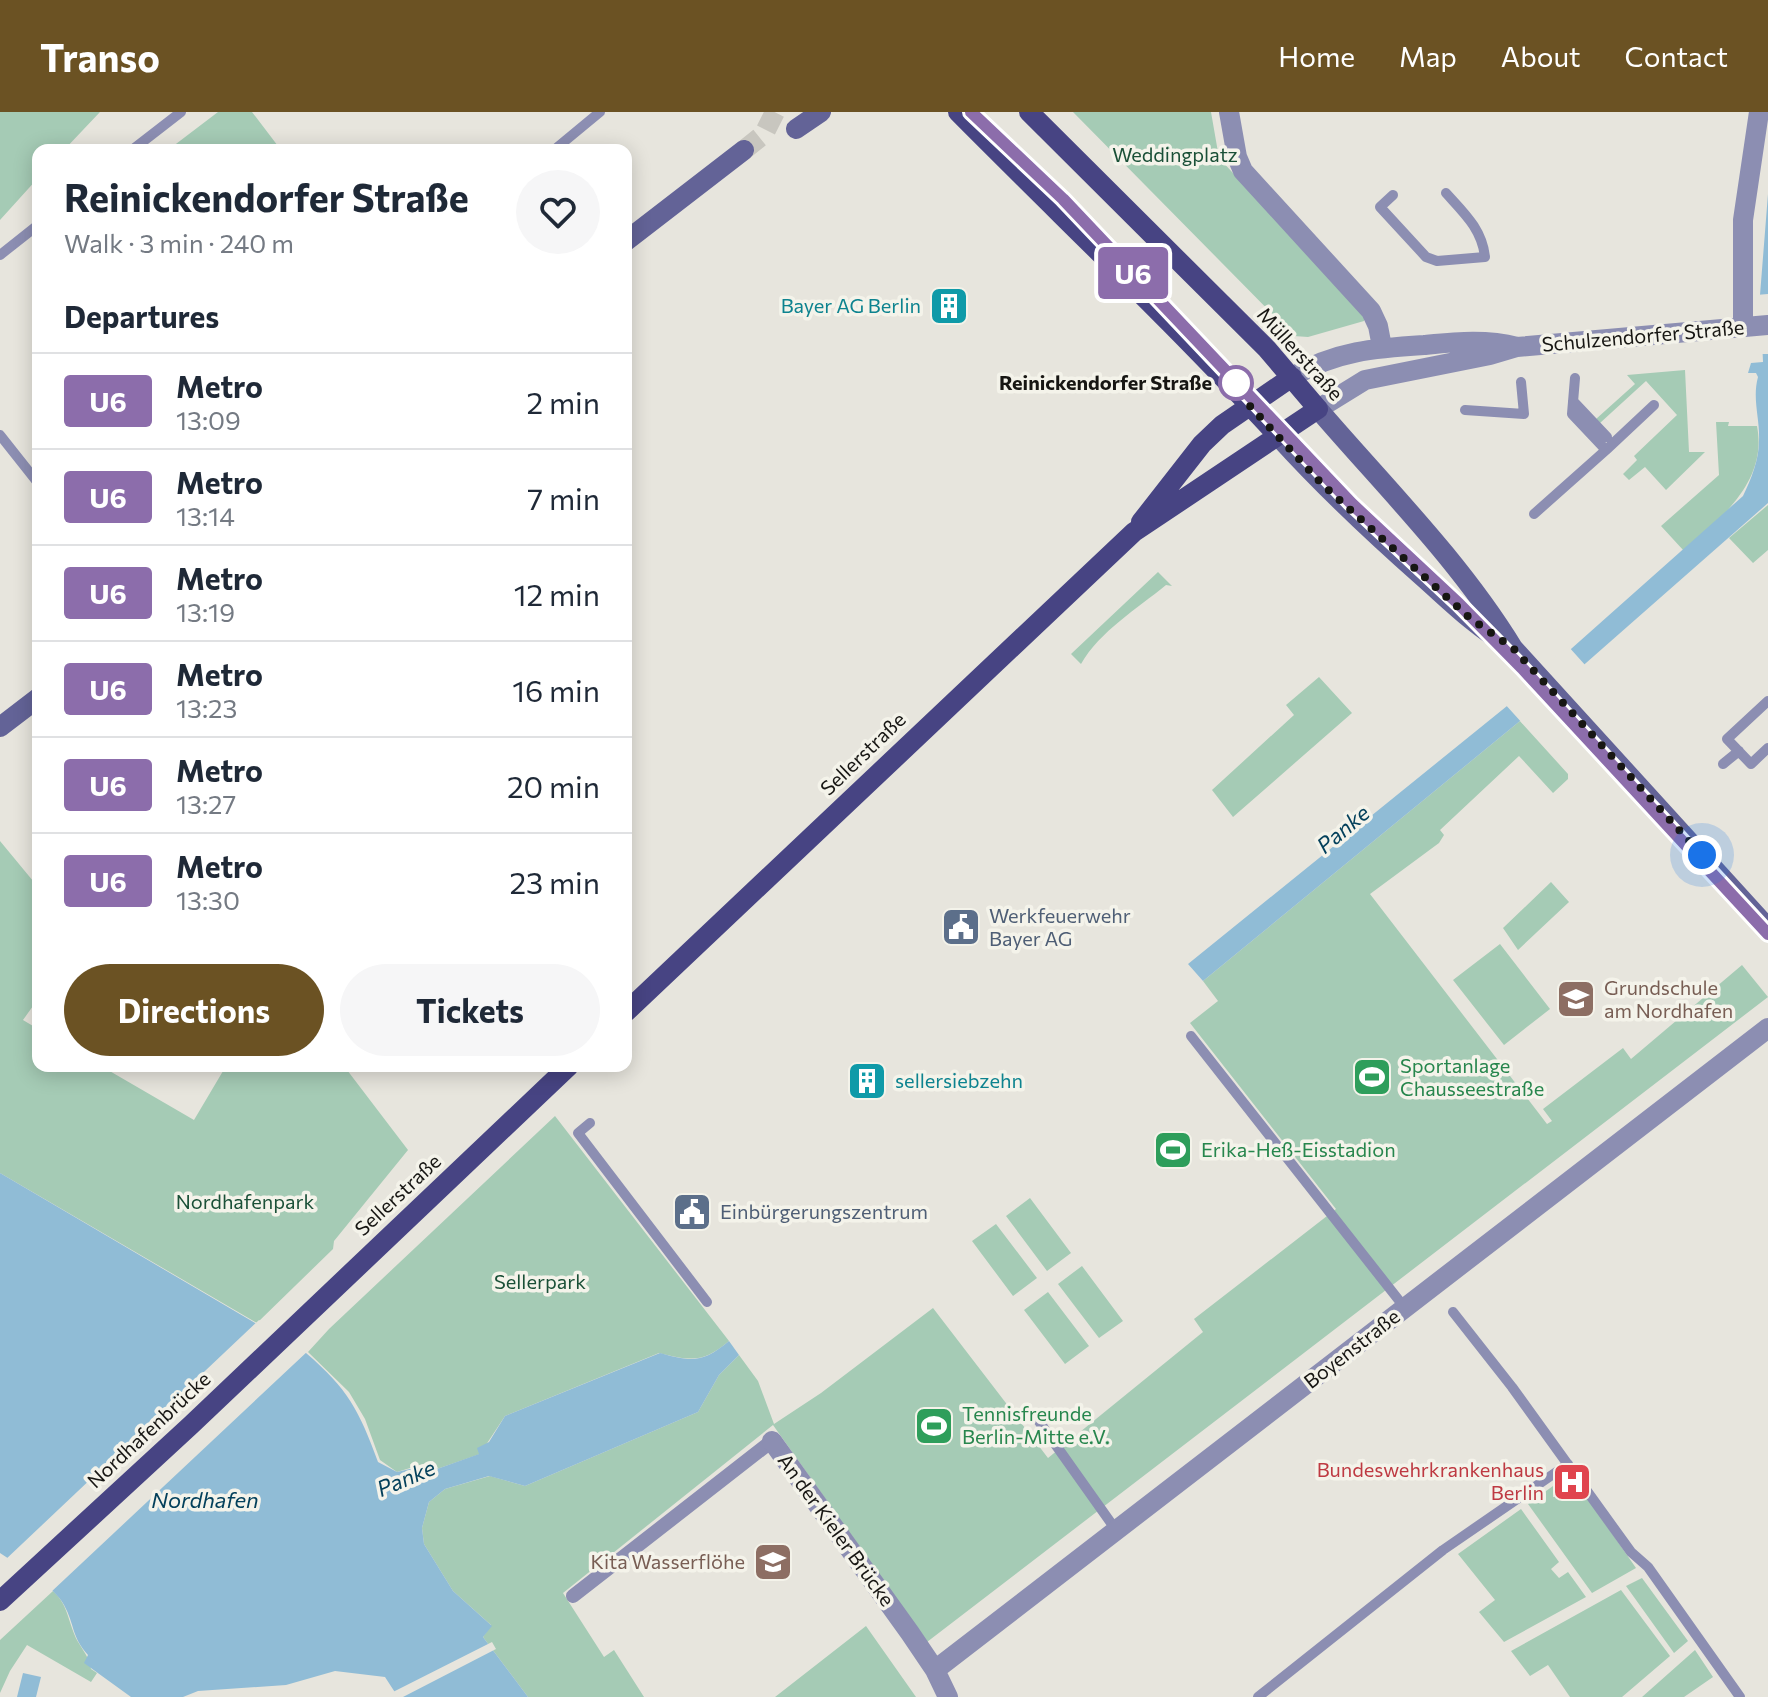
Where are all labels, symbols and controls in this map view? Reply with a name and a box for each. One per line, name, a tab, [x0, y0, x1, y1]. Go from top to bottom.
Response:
text: Transo	[40, 33, 160, 80]
text: Home	[1278, 39, 1355, 73]
text: Map	[1399, 39, 1457, 73]
text: About	[1501, 39, 1581, 73]
text: Contact	[1625, 39, 1728, 73]
park label: Weddingplatz	[1112, 142, 1238, 166]
button: heart	[516, 170, 600, 254]
text: Reinickendorfer Straße	[64, 173, 469, 220]
text: Walk · 3 min · 240 m	[64, 227, 294, 258]
line badge: U6	[1097, 247, 1169, 299]
text: U6	[1114, 256, 1152, 290]
building icon: Bayer AG Berlin	[928, 285, 970, 327]
place label: Bayer AG Berlin	[781, 293, 921, 317]
text: Departures	[64, 297, 219, 334]
street label: Müllerstraße	[1253, 302, 1349, 405]
street label: Schulzendorfer Straße	[1541, 314, 1745, 356]
marker: Reinickendorfer Straße	[1219, 366, 1253, 400]
text: Metro	[176, 367, 263, 404]
place label: Reinickendorfer Straße	[999, 370, 1212, 394]
text: 2 min	[527, 383, 600, 420]
text: U6	[89, 384, 127, 418]
text: 13:09	[176, 404, 241, 435]
text: Metro	[176, 463, 263, 500]
text: 7 min	[527, 479, 600, 516]
text: U6	[89, 480, 127, 514]
text: 13:14	[176, 500, 235, 531]
text: Metro	[176, 559, 263, 596]
text: 12 min	[514, 575, 600, 612]
text: U6	[89, 576, 127, 610]
text: 13:19	[176, 596, 235, 627]
text: Metro	[176, 655, 263, 692]
text: 16 min	[512, 671, 600, 708]
text: U6	[89, 672, 127, 706]
text: 13:23	[176, 692, 237, 723]
street label: Sellerstraße	[815, 707, 910, 800]
text: Metro	[176, 751, 263, 788]
text: 20 min	[507, 767, 600, 804]
text: U6	[89, 768, 127, 802]
text: 13:27	[176, 788, 236, 819]
water label: Panke	[1311, 798, 1375, 859]
your location	[1682, 835, 1722, 875]
text: Metro	[176, 847, 263, 884]
text: 23 min	[509, 863, 600, 900]
text: U6	[89, 864, 127, 898]
text: 13:30	[176, 884, 240, 915]
place label: Werkfeuerwehr Bayer AG	[989, 903, 1131, 950]
public building icon: Werkfeuerwehr Bayer AG	[940, 906, 982, 948]
button: Directions	[64, 964, 324, 1056]
button: Tickets	[340, 964, 600, 1056]
place label: Grundschule am Nordhafen	[1604, 975, 1733, 1022]
school or university icon: Grundschule am Nordhafen	[1555, 978, 1597, 1020]
place label: Sportanlage Chausseestraße	[1400, 1053, 1544, 1100]
sports icon: Sportanlage Chausseestraße	[1351, 1056, 1393, 1098]
building icon: sellersiebzehn	[846, 1060, 888, 1102]
place label: sellersiebzehn	[895, 1068, 1023, 1092]
sports icon: Erika-Heß-Eisstadion	[1152, 1129, 1194, 1171]
place label: Erika-Heß-Eisstadion	[1201, 1137, 1396, 1161]
street label: Sellerstraße	[349, 1148, 445, 1240]
park label: Nordhafenpark	[176, 1189, 315, 1213]
public building icon: Einbürgerungszentrum	[671, 1191, 713, 1233]
place label: Einbürgerungszentrum	[720, 1199, 928, 1223]
park label: Sellerpark	[494, 1269, 586, 1293]
street label: Boyenstraße	[1299, 1303, 1404, 1393]
street label: Nordhafenbrücke	[82, 1366, 215, 1492]
place label: Tennisfreunde Berlin-Mitte e.V.	[962, 1401, 1110, 1448]
sports icon: Tennisfreunde Berlin-Mitte e.V.	[913, 1405, 955, 1447]
street label: An der Kieler Brücke	[773, 1449, 900, 1610]
water label: Panke	[372, 1453, 439, 1502]
place label: Bundeswehrkrankenhaus Berlin	[1317, 1457, 1544, 1504]
hospital icon: Bundeswehrkrankenhaus Berlin	[1551, 1461, 1593, 1503]
water label: Nordhafen	[151, 1486, 259, 1513]
school or university icon: Kita Wasserflöhe	[752, 1541, 794, 1583]
place label: Kita Wasserflöhe	[590, 1549, 745, 1573]

